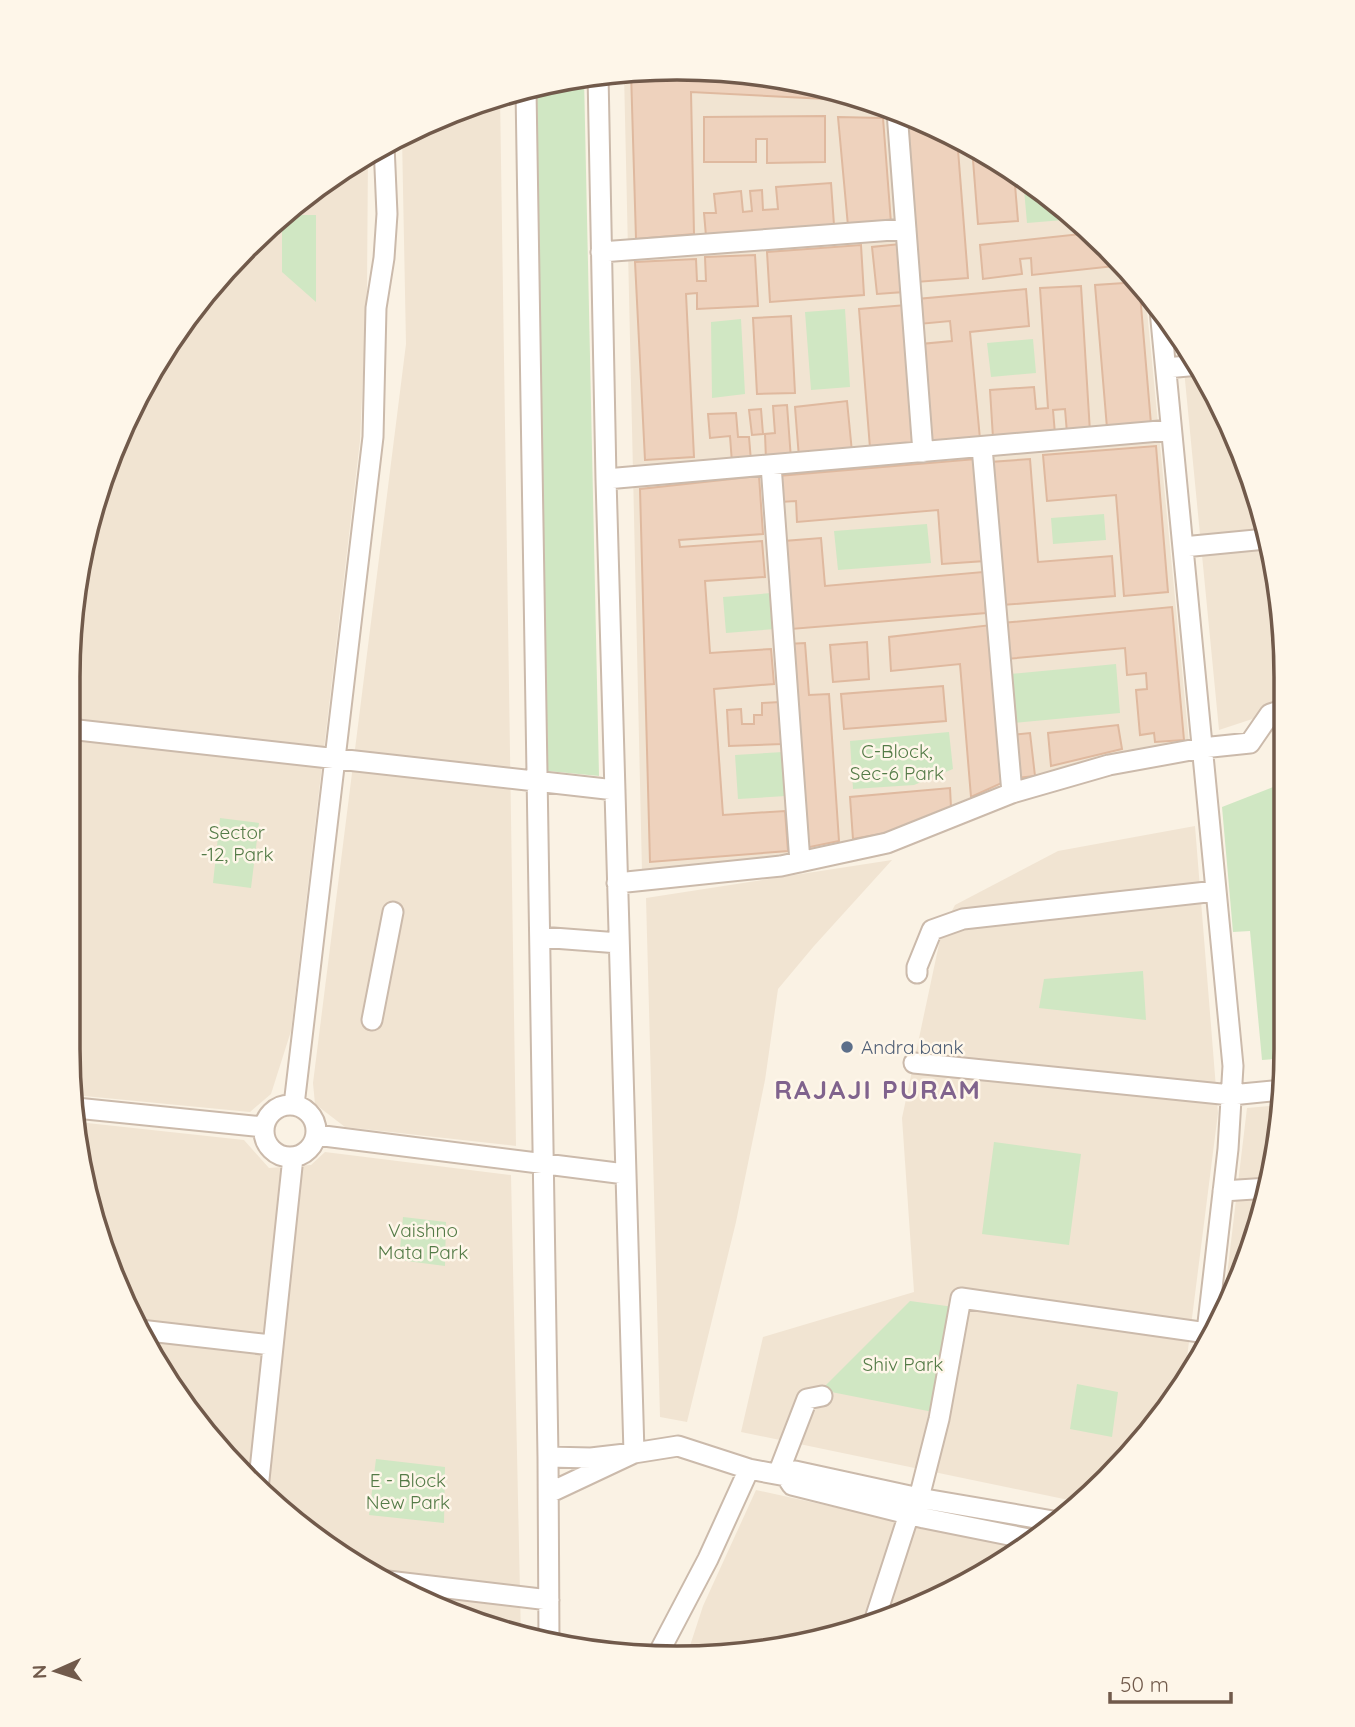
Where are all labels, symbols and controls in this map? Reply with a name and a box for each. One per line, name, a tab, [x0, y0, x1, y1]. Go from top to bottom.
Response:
park label: C-Block, Sec-6 Park	[850, 739, 944, 785]
park label: Sector -12, Park	[200, 820, 274, 866]
place label: Andra bank	[861, 1035, 964, 1059]
marker: Andra bank	[839, 1039, 855, 1055]
district label: RAJAJI PURAM	[774, 1073, 982, 1106]
park label: Vaishno Mata Park	[378, 1218, 468, 1264]
park label: Shiv Park	[863, 1352, 944, 1376]
park label: E - Block New Park	[366, 1468, 450, 1514]
north arrow	[21, 1636, 91, 1706]
scale bar	[1110, 1660, 1231, 1704]
text: N	[27, 1664, 51, 1679]
text: 50 m	[1120, 1671, 1169, 1697]

